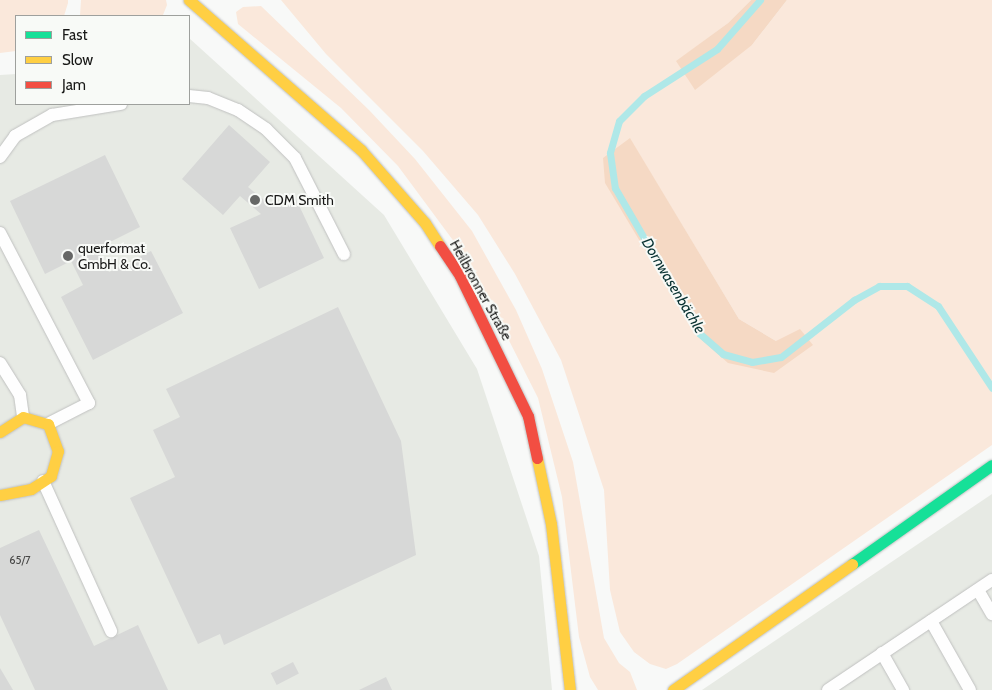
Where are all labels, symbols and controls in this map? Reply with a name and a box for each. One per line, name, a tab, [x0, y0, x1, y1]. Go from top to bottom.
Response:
legend	[15, 15, 190, 105]
text: Fast	[62, 26, 87, 44]
text: Slow	[62, 51, 93, 69]
text: Jam	[62, 76, 86, 94]
place label: CDM Smith	[265, 192, 334, 208]
marker: CDM Smith	[249, 194, 261, 206]
water label: Dornwasenbächle	[637, 235, 709, 337]
street label: Heilbronner Straße	[446, 237, 516, 343]
place label: querformat GmbH & Co.	[78, 240, 151, 272]
marker: querformat GmbH & Co.	[62, 250, 74, 262]
house number: 65/7	[9, 553, 31, 567]

